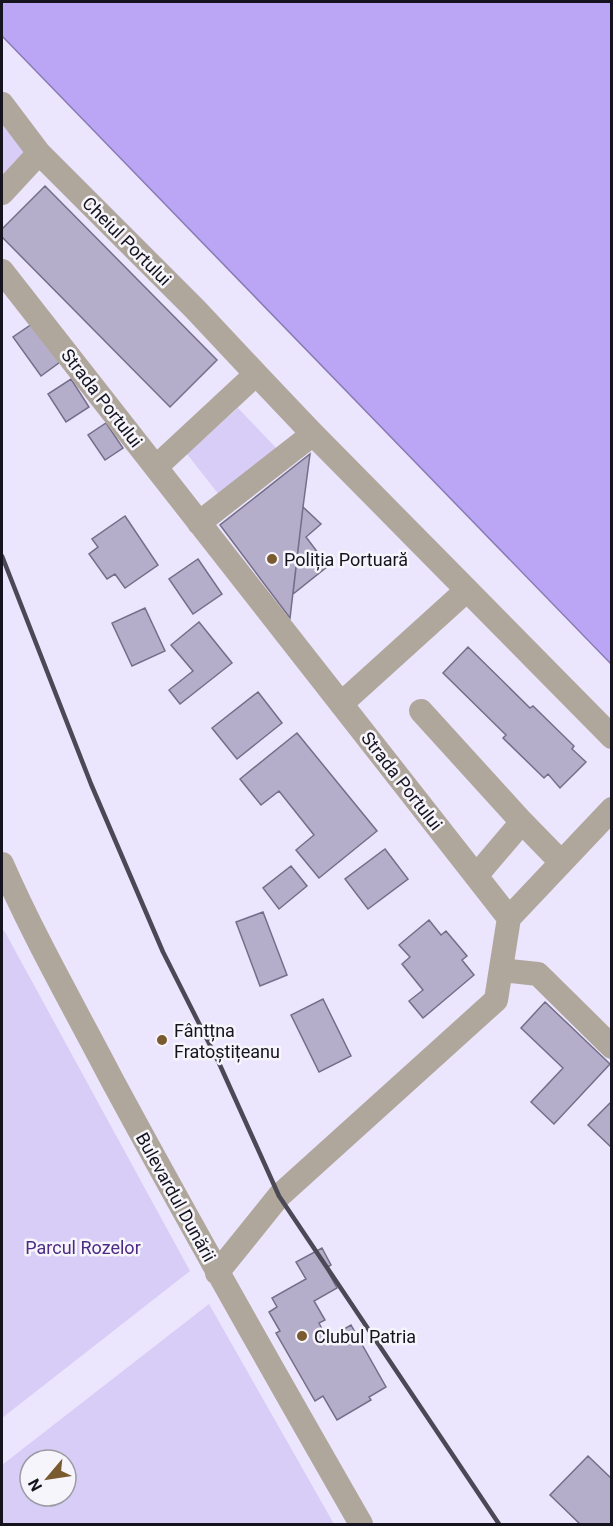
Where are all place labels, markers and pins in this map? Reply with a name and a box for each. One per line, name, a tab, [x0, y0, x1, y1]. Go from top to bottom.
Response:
place label: Poliția Portuară	[284, 549, 408, 571]
marker: Poliția Portuară	[265, 552, 279, 566]
place label: Fântțna Fratoștițeanu	[174, 1020, 280, 1063]
marker: Fântțna Fratoștițeanu	[155, 1033, 169, 1047]
place label: Clubul Patria	[314, 1326, 416, 1347]
marker: Clubul Patria	[295, 1329, 309, 1343]

